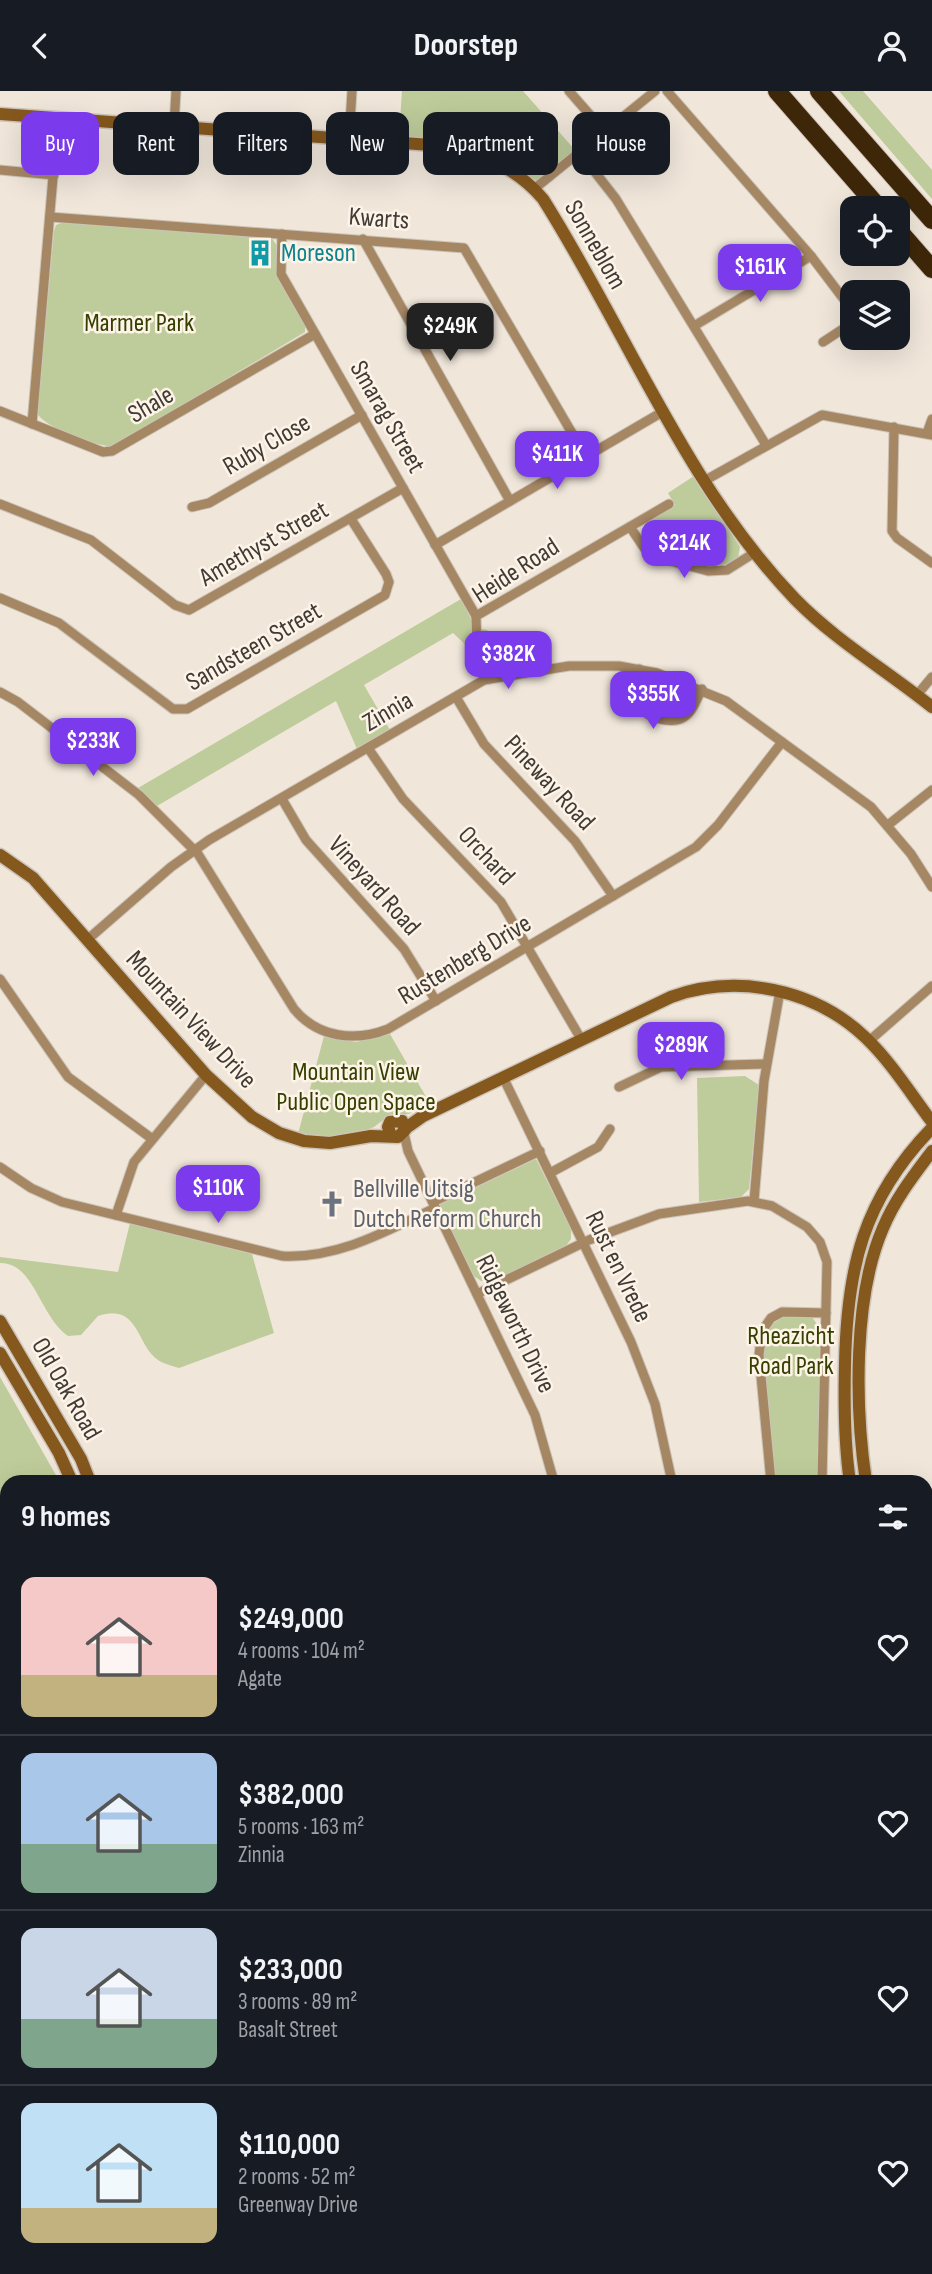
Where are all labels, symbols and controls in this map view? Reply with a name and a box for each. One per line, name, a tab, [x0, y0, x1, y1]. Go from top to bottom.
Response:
text: Doorstep	[414, 26, 518, 65]
icon: back	[21, 27, 59, 65]
icon: person	[873, 27, 911, 65]
chip: Buy	[21, 112, 99, 175]
chip: Rent	[113, 112, 199, 175]
chip: Filters	[213, 112, 312, 175]
chip: New	[326, 112, 409, 175]
chip: Apartment	[423, 112, 558, 175]
chip: House	[572, 112, 670, 175]
street label: Sonneblom	[557, 195, 633, 295]
map controls	[840, 196, 910, 350]
button: locate	[840, 196, 910, 266]
street label: Kwarts	[348, 201, 410, 237]
building icon: Moreson	[245, 238, 275, 268]
place label: Moreson	[281, 238, 356, 269]
pin: $161K	[711, 245, 809, 304]
text: $161K	[734, 253, 786, 281]
button: layers	[840, 280, 910, 350]
pin: $249K	[401, 303, 499, 363]
park label: Marmer Park	[84, 308, 194, 339]
text: $249K	[423, 312, 477, 340]
street label: Smarag Street	[343, 355, 432, 479]
street label: Shale	[123, 380, 179, 430]
street label: Ruby Close	[218, 408, 316, 482]
pin: $411K	[508, 431, 606, 491]
text: $411K	[531, 440, 583, 468]
street label: Amethyst Street	[193, 495, 334, 594]
pin: $214K	[635, 521, 733, 580]
text: $214K	[657, 529, 711, 557]
street label: Heide Road	[467, 532, 565, 610]
street label: Sandsteen Street	[181, 596, 327, 698]
pin: $382K	[459, 631, 557, 691]
text: $382K	[481, 640, 535, 668]
pin: $355K	[604, 671, 702, 731]
text: $355K	[626, 680, 680, 708]
street label: Zinnia	[357, 685, 419, 739]
pin: $233K	[44, 719, 142, 778]
text: $233K	[66, 727, 120, 755]
street label: Pineway Road	[497, 729, 601, 837]
street label: Orchard	[451, 820, 521, 892]
street label: Vineyard Road	[321, 830, 427, 942]
street label: Rustenberg Drive	[393, 908, 537, 1012]
street label: Mountain View Drive	[119, 945, 263, 1095]
pin: $289K	[632, 1023, 730, 1082]
text: $289K	[654, 1031, 708, 1059]
park label: Mountain View Public Open Space	[276, 1057, 436, 1118]
pin: $110K	[169, 1165, 267, 1225]
text: $110K	[192, 1174, 244, 1202]
place label: Bellville Uitsig Dutch Reform Church	[353, 1174, 541, 1235]
church icon: Bellville Uitsig Dutch Reform Church	[317, 1189, 347, 1219]
street label: Rust en Vrede	[578, 1206, 658, 1328]
street label: Ridgeworth Drive	[468, 1250, 562, 1398]
park label: Rheazicht Road Park	[747, 1321, 835, 1382]
street label: Old Oak Road	[24, 1332, 108, 1446]
icon: filters	[874, 1498, 912, 1536]
text: 9 homes	[21, 1499, 111, 1535]
text: $249,000	[238, 1601, 344, 1637]
icon: home	[77, 1605, 161, 1689]
icon: heart	[874, 1628, 912, 1666]
text: 4 rooms · 104 m²	[238, 1637, 365, 1665]
text: Agate	[238, 1665, 282, 1693]
text: $382,000	[238, 1777, 344, 1813]
icon: home	[77, 1781, 161, 1865]
icon: heart	[874, 1804, 912, 1842]
text: 5 rooms · 163 m²	[238, 1813, 364, 1841]
text: Zinnia	[238, 1841, 285, 1869]
text: $233,000	[238, 1952, 343, 1988]
icon: home	[77, 1956, 161, 2040]
icon: heart	[874, 1979, 912, 2017]
text: 3 rooms · 89 m²	[238, 1988, 357, 2016]
text: Basalt Street	[238, 2016, 338, 2044]
text: $110,000	[238, 2127, 340, 2163]
icon: home	[77, 2131, 161, 2215]
icon: heart	[874, 2154, 912, 2192]
text: 2 rooms · 52 m²	[238, 2163, 356, 2191]
text: Greenway Drive	[238, 2191, 358, 2219]

